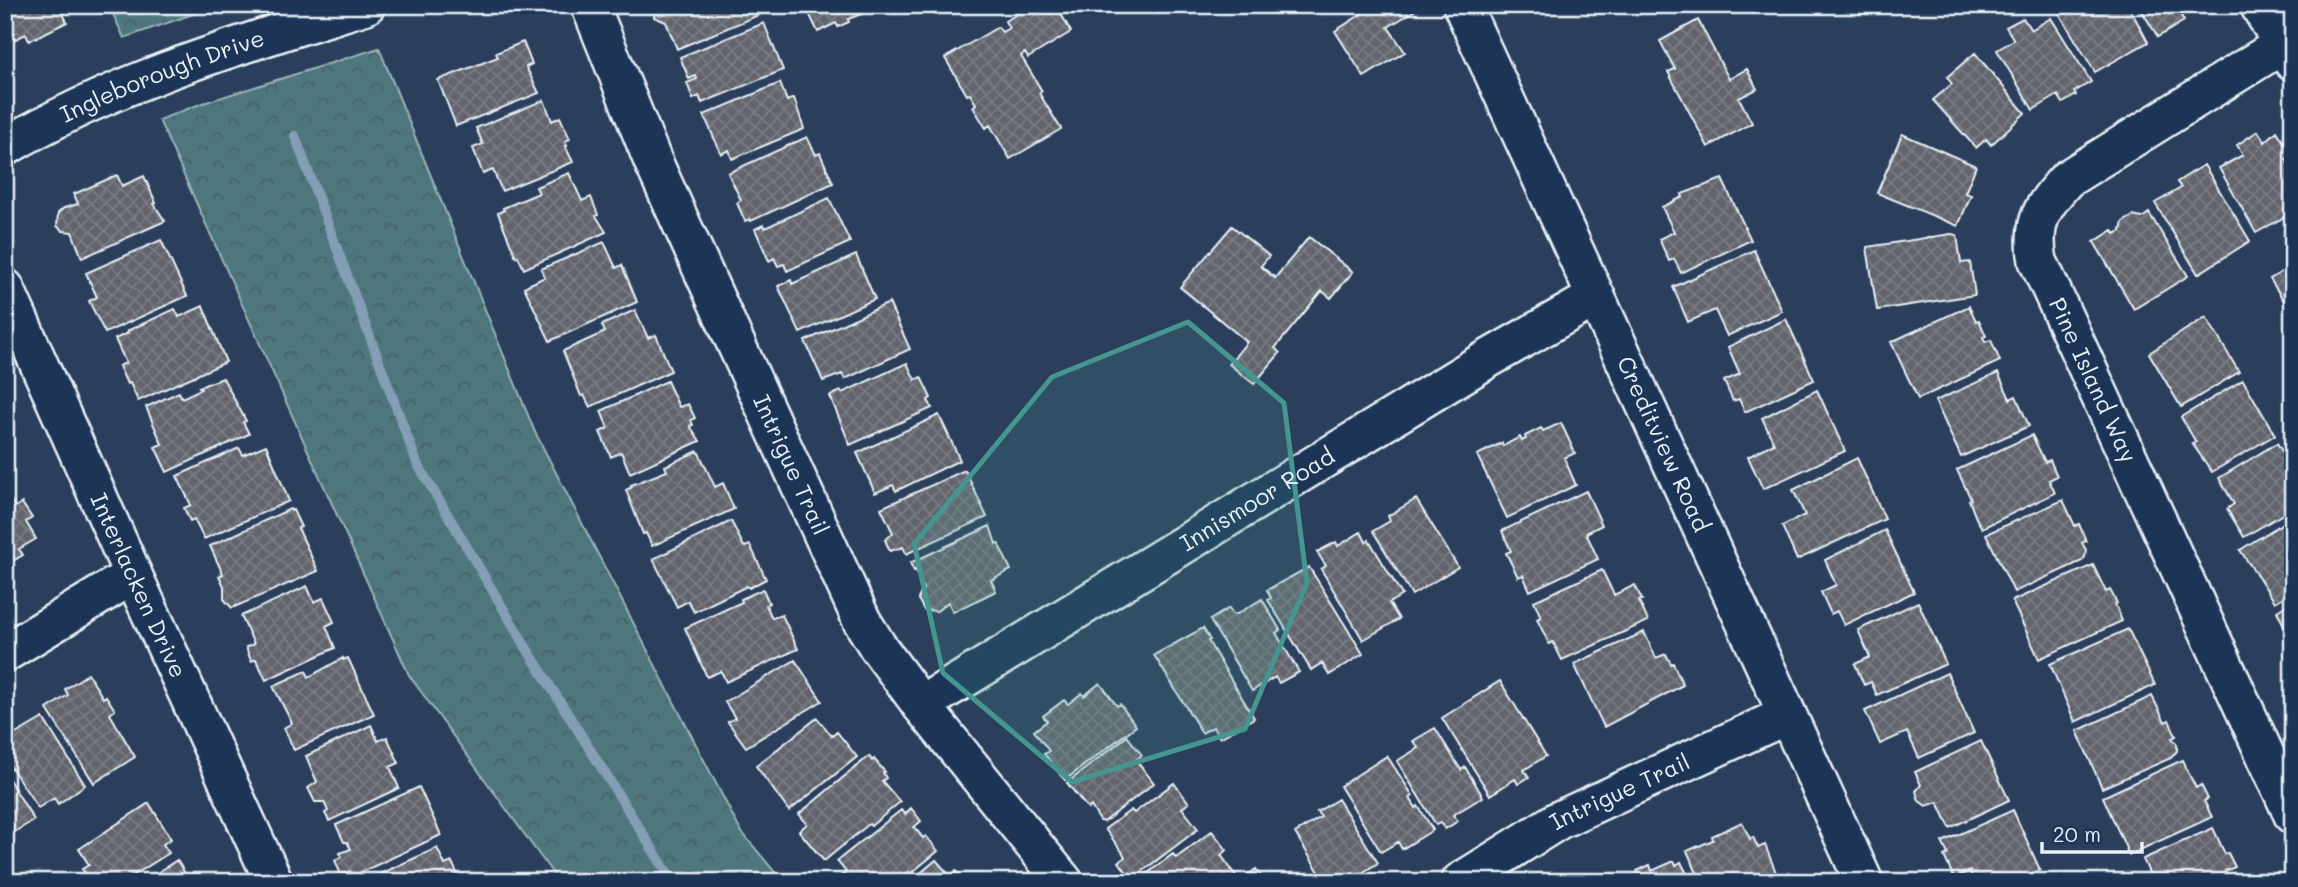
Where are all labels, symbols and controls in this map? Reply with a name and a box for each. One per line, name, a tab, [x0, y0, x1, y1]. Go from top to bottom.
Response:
street label: Ingleborough Drive	[55, 22, 268, 129]
street label: Pine Island Way	[2043, 293, 2145, 467]
street label: Creditview Road	[1611, 351, 1717, 536]
street label: Intrigue Trail	[747, 390, 837, 539]
street label: Innismoor Road	[1174, 440, 1340, 557]
street label: Interlacken Drive	[84, 488, 194, 682]
street label: Intrigue Trail	[1544, 746, 1694, 836]
scale bar	[2042, 810, 2142, 854]
text: 20 m	[2053, 820, 2101, 847]

